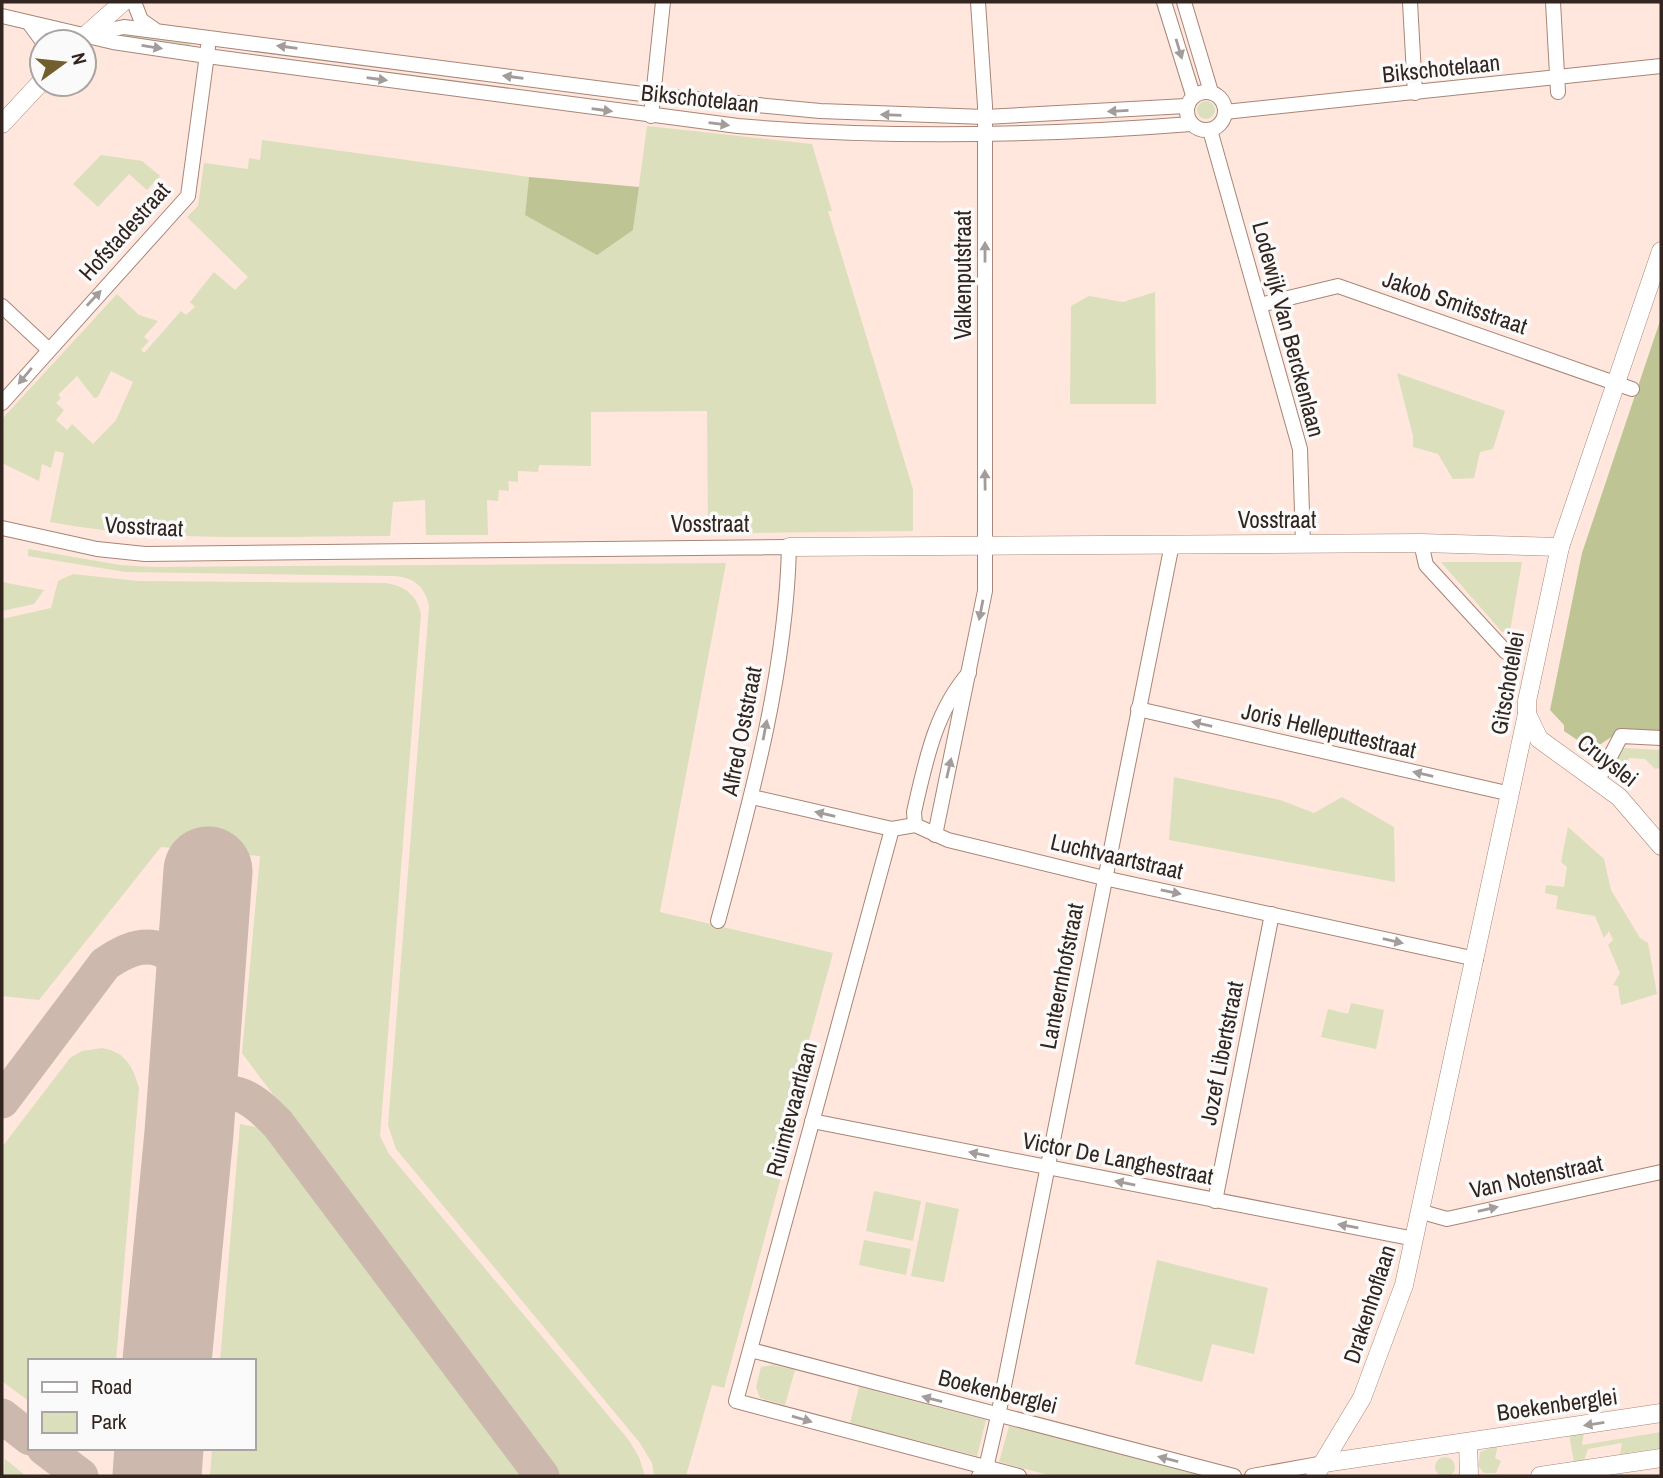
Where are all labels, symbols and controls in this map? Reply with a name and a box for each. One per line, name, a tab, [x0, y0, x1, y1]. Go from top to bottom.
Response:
north arrow	[28, 28, 98, 98]
one-way arrow	[1174, 38, 1184, 59]
one-way arrow	[276, 41, 298, 52]
one-way arrow	[141, 42, 163, 53]
street label: Bikschotelaan	[1380, 46, 1502, 90]
text: N	[65, 50, 93, 67]
one-way arrow	[501, 71, 523, 82]
one-way arrow	[366, 74, 388, 85]
street label: Bikschotelaan	[639, 76, 761, 120]
one-way arrow	[592, 104, 614, 115]
one-way arrow	[1107, 105, 1129, 116]
one-way arrow	[880, 109, 902, 120]
one-way arrow	[708, 118, 730, 129]
street label: Hofstadestraat	[71, 175, 177, 287]
street label: Valkenputstraat	[947, 210, 978, 340]
street label: Lodewijk Van Berckenlaan	[1245, 218, 1333, 440]
one-way arrow	[979, 241, 990, 263]
street label: Jakob Smitsstraat	[1379, 263, 1531, 341]
one-way arrow	[86, 289, 102, 307]
one-way arrow	[18, 367, 33, 384]
one-way arrow	[979, 468, 991, 490]
street label: Vosstraat	[1238, 504, 1316, 535]
street label: Vosstraat	[104, 508, 184, 544]
street label: Vosstraat	[671, 508, 749, 539]
one-way arrow	[976, 599, 987, 621]
street label: Gitschotellei	[1483, 629, 1531, 737]
street label: Alfred Oststraat	[713, 664, 769, 799]
street label: Joris Helleputtestraat	[1239, 695, 1419, 765]
one-way arrow	[1191, 718, 1213, 729]
one-way arrow	[759, 719, 770, 741]
street label: Cruyslei	[1571, 726, 1645, 794]
one-way arrow	[944, 757, 955, 779]
one-way arrow	[1412, 769, 1434, 780]
one-way arrow	[814, 808, 836, 819]
street label: Luchtvaartstraat	[1048, 826, 1186, 886]
one-way arrow	[1160, 887, 1182, 898]
street label: Lanteernhofstraat	[1032, 900, 1090, 1052]
one-way arrow	[1382, 936, 1404, 947]
street label: Jozef Libertstraat	[1192, 979, 1250, 1127]
street label: Ruimtevaartlaan	[758, 1038, 824, 1180]
street label: Victor De Langhestraat	[1020, 1124, 1216, 1192]
street label: Van Notenstraat	[1467, 1147, 1605, 1205]
one-way arrow	[968, 1148, 990, 1159]
one-way arrow	[1114, 1177, 1136, 1188]
one-way arrow	[1477, 1204, 1499, 1215]
one-way arrow	[1337, 1220, 1359, 1231]
street label: Drakenhoflaan	[1335, 1241, 1403, 1367]
legend	[28, 1359, 256, 1450]
street label: Boekenberglei	[935, 1361, 1061, 1421]
text: Road	[91, 1372, 132, 1401]
street label: Boekenberglei	[1495, 1380, 1619, 1428]
one-way arrow	[921, 1393, 943, 1404]
text: Park	[91, 1407, 127, 1436]
one-way arrow	[792, 1415, 813, 1425]
one-way arrow	[1583, 1418, 1605, 1429]
one-way arrow	[1157, 1453, 1179, 1464]

